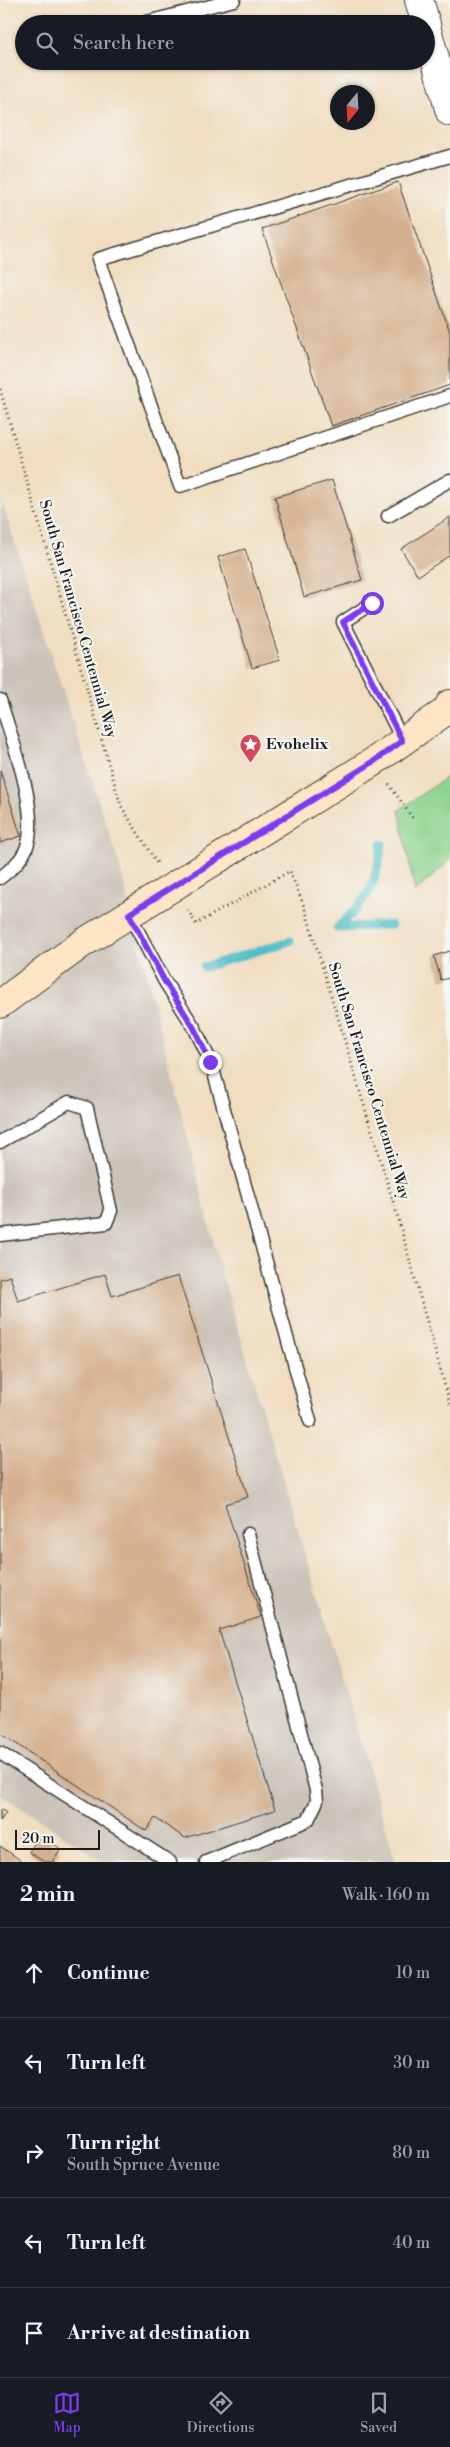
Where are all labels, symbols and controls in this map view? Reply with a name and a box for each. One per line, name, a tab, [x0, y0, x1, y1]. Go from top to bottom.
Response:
search box	[15, 15, 435, 70]
icon: search	[33, 29, 61, 57]
text: Search here	[73, 31, 174, 55]
north arrow	[330, 85, 375, 130]
street label: South San Francisco Centennial Way	[35, 498, 121, 741]
route start	[361, 592, 384, 615]
place icon: Evohelix	[238, 732, 262, 763]
place label: Evohelix	[266, 735, 329, 754]
street label: South San Francisco Centennial Way	[324, 960, 414, 1203]
route end	[199, 1051, 222, 1074]
scale bar	[15, 1827, 100, 1850]
text: 20 m	[22, 1830, 54, 1848]
text: 2 min	[20, 1882, 75, 1908]
text: Walk · 160 m	[342, 1885, 430, 1905]
icon: ahead	[20, 1959, 48, 1987]
text: Continue	[67, 1961, 150, 1985]
text: 10 m	[396, 1963, 430, 1983]
icon: left	[20, 2049, 48, 2077]
text: Turn left	[67, 2051, 146, 2075]
text: 30 m	[393, 2053, 430, 2073]
text: Turn right	[67, 2131, 160, 2155]
icon: right	[20, 2139, 48, 2167]
text: 80 m	[392, 2143, 430, 2163]
text: South Spruce Avenue	[67, 2155, 220, 2175]
icon: left	[20, 2229, 48, 2257]
text: Turn left	[67, 2231, 146, 2255]
text: 40 m	[393, 2233, 430, 2253]
icon: arrive	[20, 2319, 48, 2347]
text: Arrive at destination	[67, 2321, 250, 2345]
tab: Map	[53, 2389, 81, 2437]
tab: Directions	[187, 2389, 254, 2437]
tab: Saved	[360, 2389, 397, 2437]

